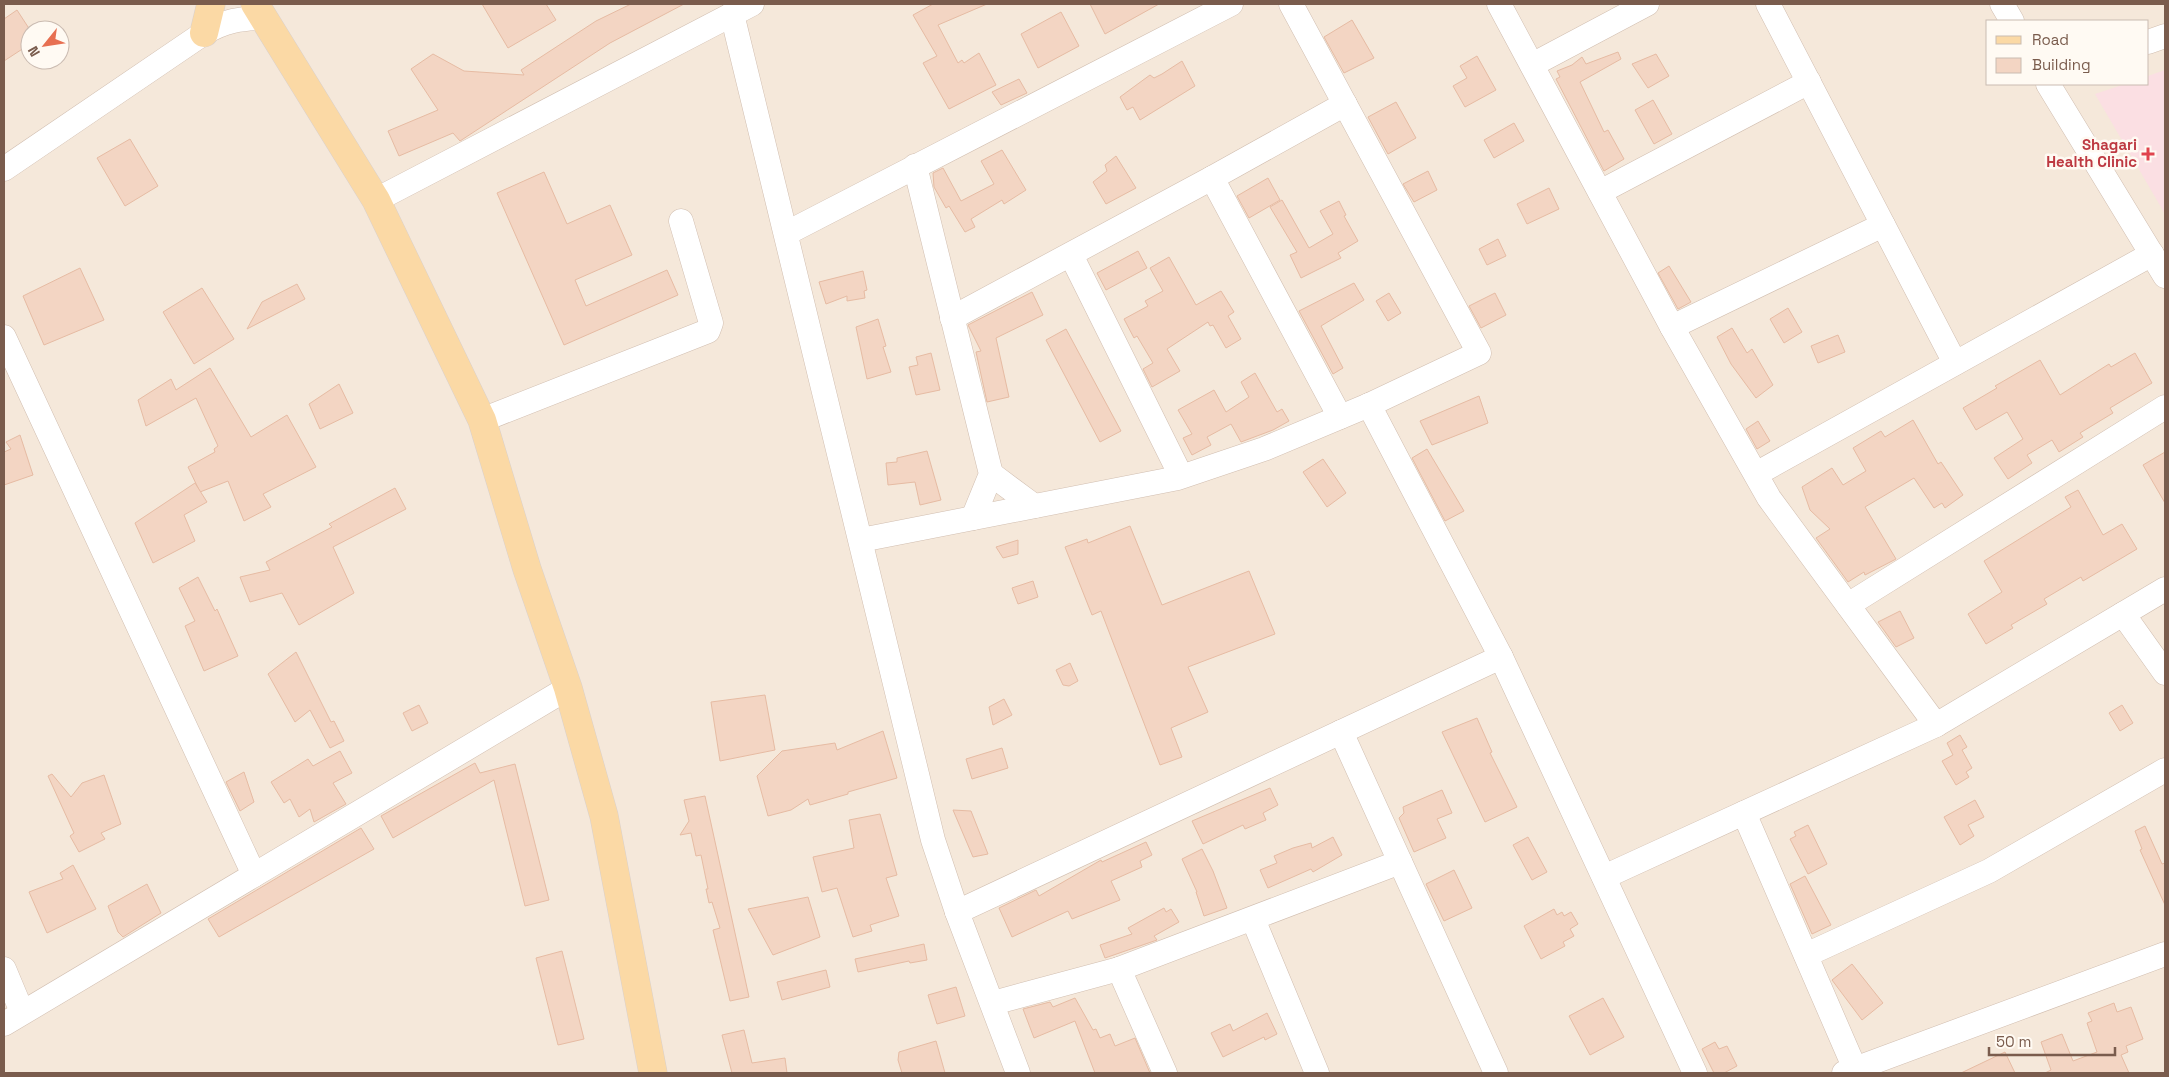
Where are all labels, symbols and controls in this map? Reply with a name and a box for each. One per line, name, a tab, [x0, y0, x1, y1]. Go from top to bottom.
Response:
north arrow	[20, 20, 70, 70]
legend	[1986, 20, 2149, 85]
text: Road	[2032, 30, 2069, 49]
text: N	[24, 43, 44, 60]
text: Building	[2032, 55, 2091, 74]
place label: Shagari Health Clinic	[2046, 135, 2137, 171]
marker: Shagari Health Clinic	[2141, 147, 2155, 161]
scale bar	[1989, 1024, 2115, 1056]
text: 50 m	[1996, 1032, 2031, 1051]

